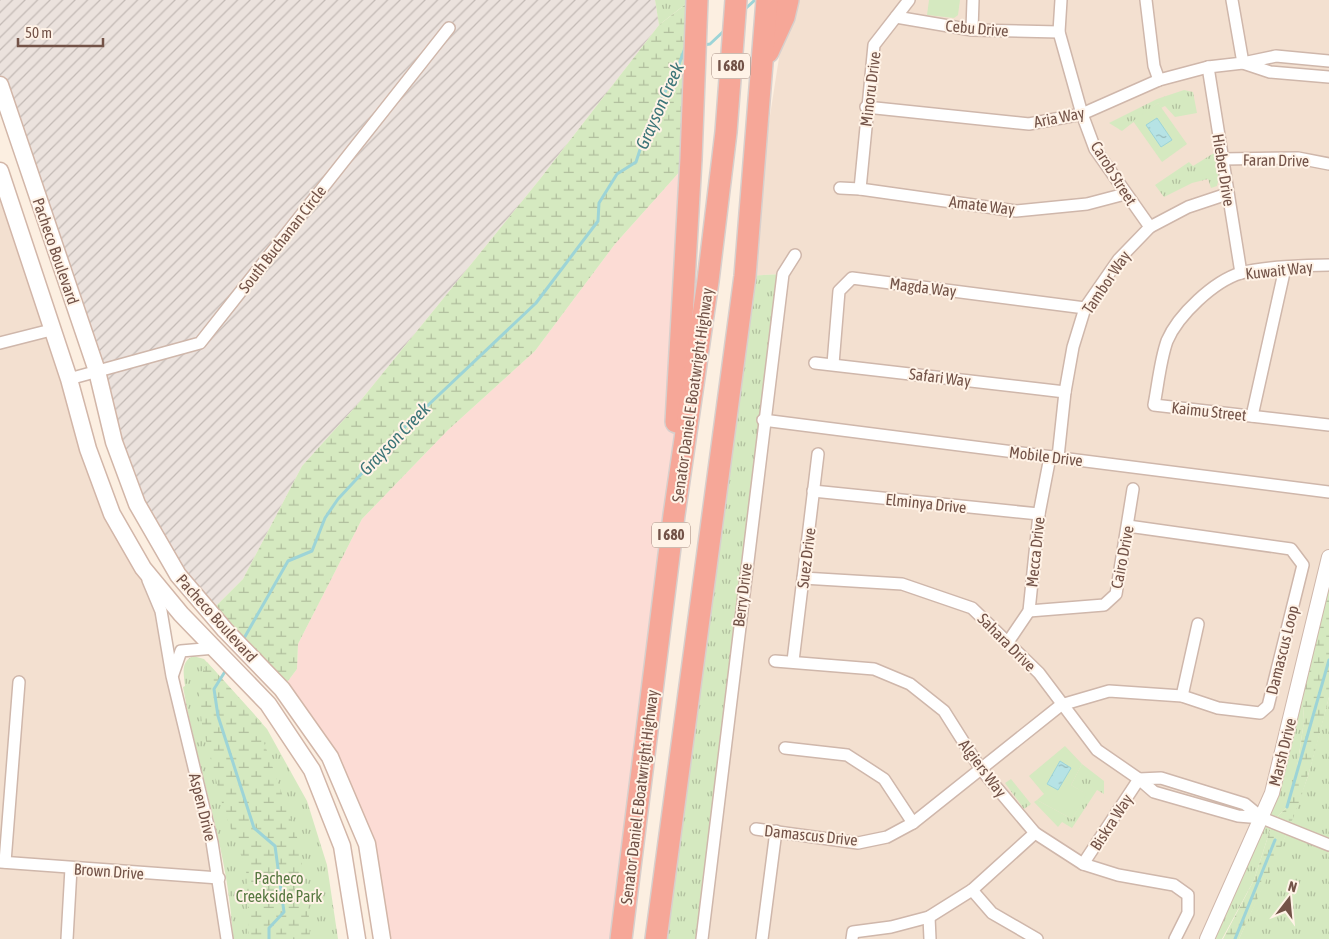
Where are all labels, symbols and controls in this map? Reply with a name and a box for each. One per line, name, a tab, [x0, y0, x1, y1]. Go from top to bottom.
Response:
scale bar	[18, 15, 102, 47]
street label: Cebu Drive	[945, 16, 1009, 40]
text: 50 m	[25, 24, 52, 41]
street label: Minoru Drive	[856, 50, 884, 128]
road number: I 680	[712, 54, 750, 78]
water label: Grayson Creek	[631, 58, 688, 152]
street label: Aria Way	[1032, 103, 1086, 132]
street label: Hieber Drive	[1209, 133, 1239, 207]
street label: Carob Street	[1087, 138, 1141, 209]
street label: Faran Drive	[1243, 150, 1309, 170]
street label: South Buchanan Circle	[235, 182, 329, 296]
street label: Amate Way	[948, 192, 1016, 219]
street label: Pacheco Boulevard	[29, 195, 83, 307]
street label: Tambor Way	[1078, 247, 1135, 317]
street label: Kuwait Way	[1244, 257, 1314, 283]
street label: Magda Way	[888, 274, 958, 301]
street label: Senator Daniel E Boatwright Highway	[668, 286, 717, 503]
street label: Safari Way	[908, 364, 972, 391]
water label: Grayson Creek	[355, 397, 435, 479]
street label: Kaimu Street	[1171, 398, 1248, 424]
street label: Mobile Drive	[1008, 443, 1084, 469]
street label: Elminya Drive	[885, 490, 967, 517]
street label: Mecca Drive	[1022, 516, 1048, 588]
road number: I 680	[652, 522, 690, 548]
street label: Cairo Drive	[1107, 524, 1137, 590]
street label: Suez Drive	[793, 527, 819, 589]
street label: Berry Drive	[729, 562, 756, 628]
street label: Pacheco Boulevard	[173, 570, 261, 666]
street label: Damascus Loop	[1262, 604, 1303, 697]
street label: Sahara Drive	[974, 609, 1040, 675]
street label: Senator Daniel E Boatwright Highway	[617, 688, 662, 906]
street label: Marsh Drive	[1265, 716, 1299, 788]
street label: Algiers Way	[955, 736, 1011, 801]
street label: Aspen Drive	[185, 771, 220, 843]
street label: Biskra Way	[1086, 790, 1137, 854]
street label: Damascus Drive	[764, 821, 858, 849]
street label: Brown Drive	[73, 860, 145, 882]
park label: Pacheco Creekside Park	[236, 869, 322, 905]
north arrow	[1264, 874, 1314, 924]
text: N	[1286, 878, 1299, 895]

